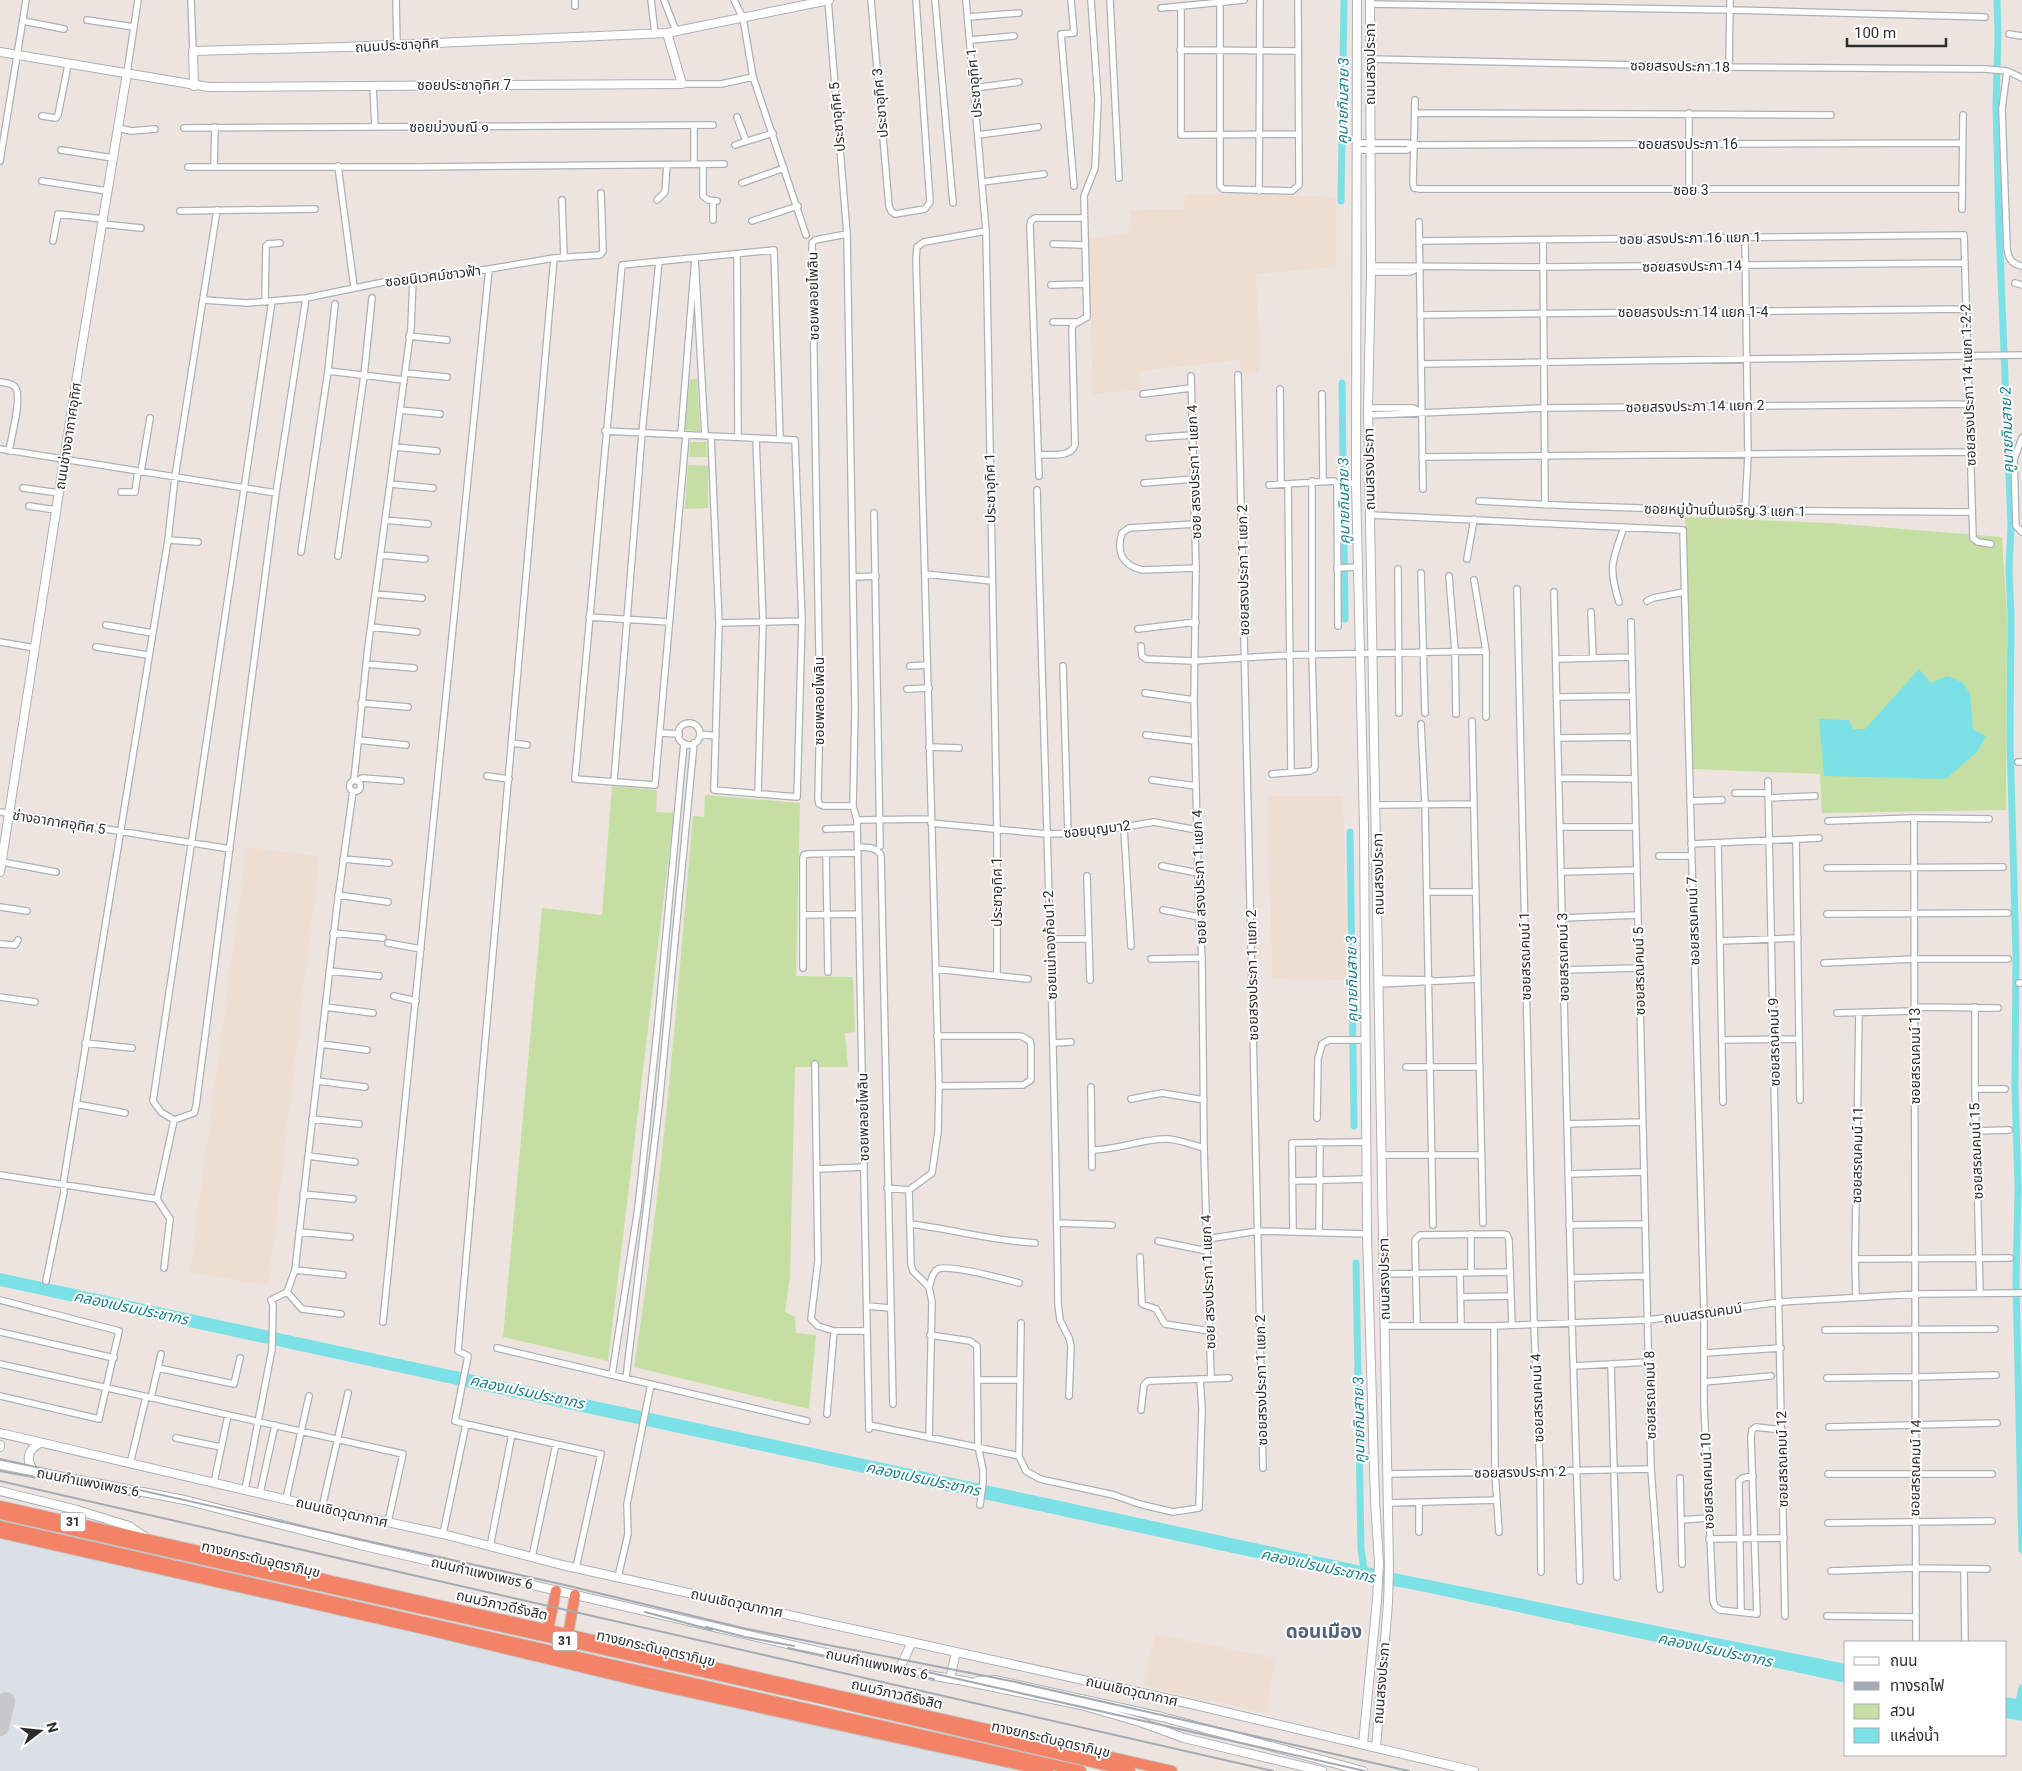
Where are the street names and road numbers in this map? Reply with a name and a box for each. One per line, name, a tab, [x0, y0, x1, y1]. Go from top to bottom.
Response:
street label: ถนนสรงประภา	[1362, 23, 1378, 105]
street label: ถนนประชาอุทิศ	[354, 35, 440, 56]
street label: ประชาอุทิศ 1	[963, 47, 986, 119]
street label: ซอยสรงประภา 18	[1630, 57, 1730, 75]
street label: ประชาอุทิศ 3	[869, 67, 892, 139]
street label: ซอยประชาอุทิศ 7	[417, 77, 511, 94]
street label: ประชาอุทิศ 5	[826, 81, 849, 153]
street label: ซอยม่วงมณี ๑	[409, 119, 489, 135]
street label: ซอยสรงประภา 16	[1638, 136, 1738, 152]
street label: ซอย 3	[1673, 182, 1709, 198]
street label: ซอย สรงประภา 16 แยก 1	[1619, 229, 1761, 247]
street label: ซอยพลอยไพลิน	[804, 252, 822, 340]
street label: ซอยสรงประภา 14	[1642, 257, 1742, 275]
street label: ซอยนิเวศม์ชาวฟ้า	[384, 262, 482, 290]
street label: ซอยสรงประภา 14 แยก 1-2-2	[1957, 303, 1979, 466]
street label: ซอยสรงประภา 14 แยก 1-4	[1618, 304, 1768, 320]
street label: ถนนช่างอากาศอุทิศ	[52, 381, 85, 491]
street label: ซอยสรงประภา 14 แยก 2	[1625, 397, 1765, 415]
street label: ซอย สรงประภา 1 แยก 4	[1184, 404, 1204, 540]
street label: ถนนสรงประภา	[1360, 428, 1378, 510]
street label: ประชาอุทิศ 1	[981, 453, 1000, 523]
street label: ซอยหมู่บ้านปิ่นเจริญ 3 แยก 1	[1644, 499, 1806, 520]
street label: ซอยสรงประภา 1 แยก 2	[1234, 504, 1252, 636]
street label: ซอยพลอยไพลิน	[811, 657, 827, 745]
street label: ช่างอากาศอุทิศ 5	[11, 807, 107, 838]
street label: ซอย สรงประภา 1 แยก 4	[1189, 809, 1209, 945]
street label: ซอยบุญมา2	[1063, 817, 1132, 842]
street label: ถนนสรงประภา	[1369, 833, 1387, 915]
street label: ประชาอุทิศ 1	[989, 857, 1006, 927]
street label: ซอยสรณคมน์ 7	[1683, 876, 1703, 966]
street label: ซอยแม่ทองก้อน1-2	[1040, 890, 1060, 1000]
street label: ซอยสรงประภา 1 แยก 2	[1243, 909, 1261, 1041]
street label: ซอยสรณคมน์ 1	[1516, 911, 1534, 1001]
street label: ซอยสรณคมน์ 3	[1554, 912, 1572, 1002]
street label: ซอยสรณคมน์ 5	[1630, 926, 1648, 1016]
street label: ซอยสรณคมน์ 9	[1765, 997, 1783, 1087]
street label: ซอยสรณคมน์ 13	[1907, 1008, 1923, 1104]
street label: ซอยพลอยไพลิน	[854, 1073, 872, 1161]
street label: ซอยสรณคมน์ 15	[1966, 1102, 1986, 1200]
street label: ซอยสรณคมน์ 11	[1848, 1107, 1866, 1203]
street label: ซอย สรงประภา 1 แยก 4	[1198, 1214, 1218, 1350]
street label: ถนนสรงประภา	[1375, 1238, 1393, 1320]
street label: ถนนสรณคมน์	[1663, 1300, 1743, 1326]
street label: ซอยสรงประภา 1 แยก 2	[1252, 1314, 1270, 1446]
street label: ซอยสรณคมน์ 8	[1641, 1350, 1659, 1440]
street label: ซอยสรณคมน์ 4	[1527, 1353, 1547, 1443]
street label: ซอยสรณคมน์ 12	[1773, 1410, 1791, 1507]
street label: ซอยสรณคมน์ 14	[1906, 1419, 1924, 1516]
street label: ซอยสรณคมน์ 10	[1697, 1432, 1717, 1530]
street label: ซอยสรงประภา 2	[1474, 1463, 1566, 1481]
street label: ถนนกำแพงเพชร 6	[35, 1464, 141, 1500]
street label: ถนนเชิดวุฒากาศ	[294, 1494, 390, 1531]
road number: 31	[60, 1512, 86, 1531]
street label: ทางยกระดับอุตราภิมุข	[200, 1538, 322, 1581]
street label: ถนนกำแพงเพชร 6	[429, 1553, 535, 1593]
street label: ถนนเชิดวุฒากาศ	[689, 1585, 785, 1622]
street label: ถนนวิภาวดีรังสิต	[455, 1587, 549, 1623]
street label: ทางยกระดับอุตราภิมุข	[595, 1627, 717, 1670]
road number: 31	[552, 1632, 578, 1650]
street label: ถนนสรงประภา	[1369, 1641, 1393, 1725]
street label: ถนนกำแพงเพชร 6	[824, 1645, 930, 1683]
street label: ถนนเชิดวุฒากาศ	[1084, 1673, 1180, 1710]
street label: ถนนวิภาวดีรังสิต	[850, 1676, 944, 1712]
street label: ทางยกระดับอุตราภิมุข	[990, 1718, 1112, 1761]

